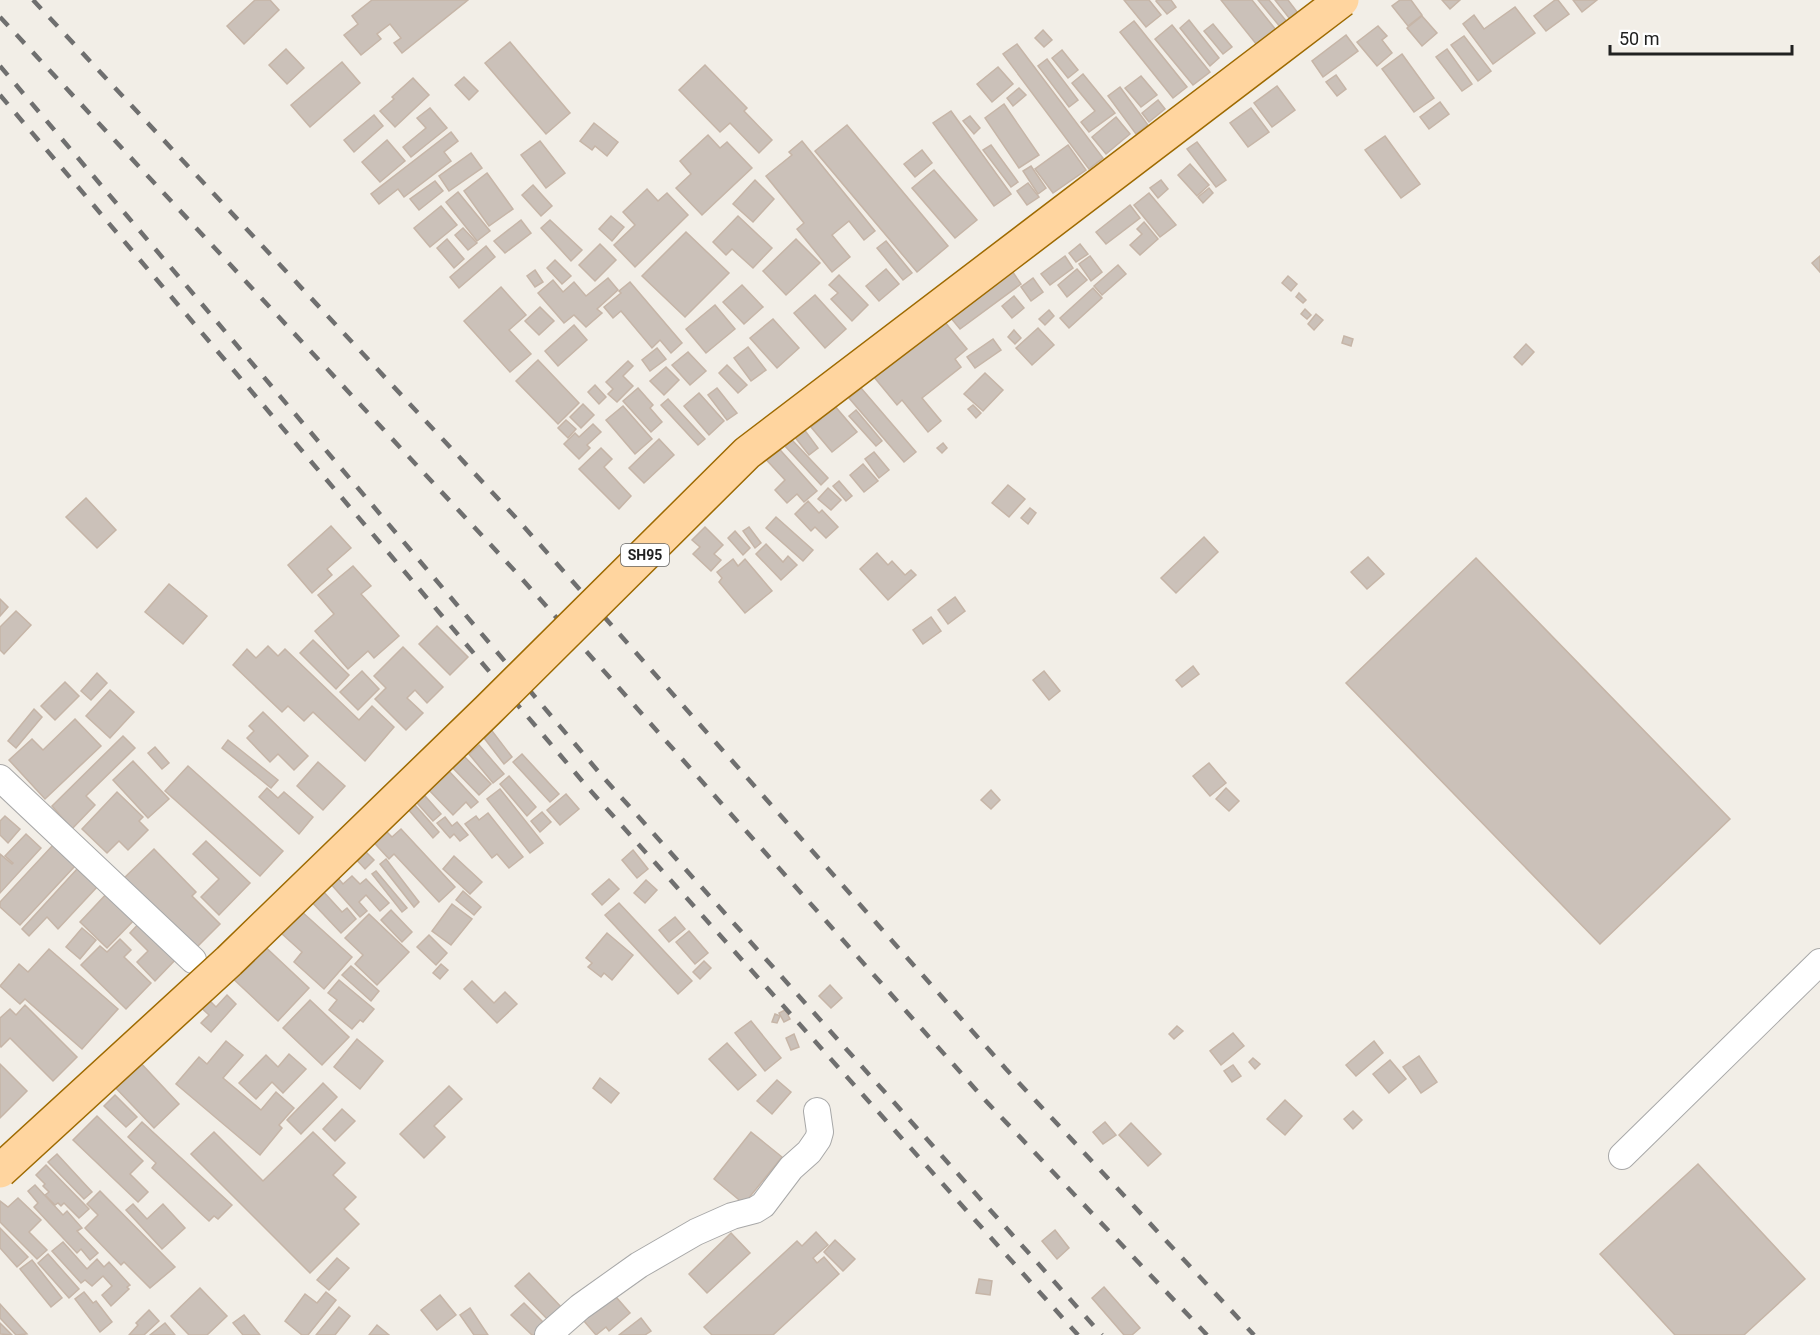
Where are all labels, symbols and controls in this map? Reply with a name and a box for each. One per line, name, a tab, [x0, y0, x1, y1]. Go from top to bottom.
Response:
scale bar	[1610, 18, 1792, 56]
text: 50 m	[1619, 28, 1659, 49]
road number: SH95	[621, 544, 669, 566]

